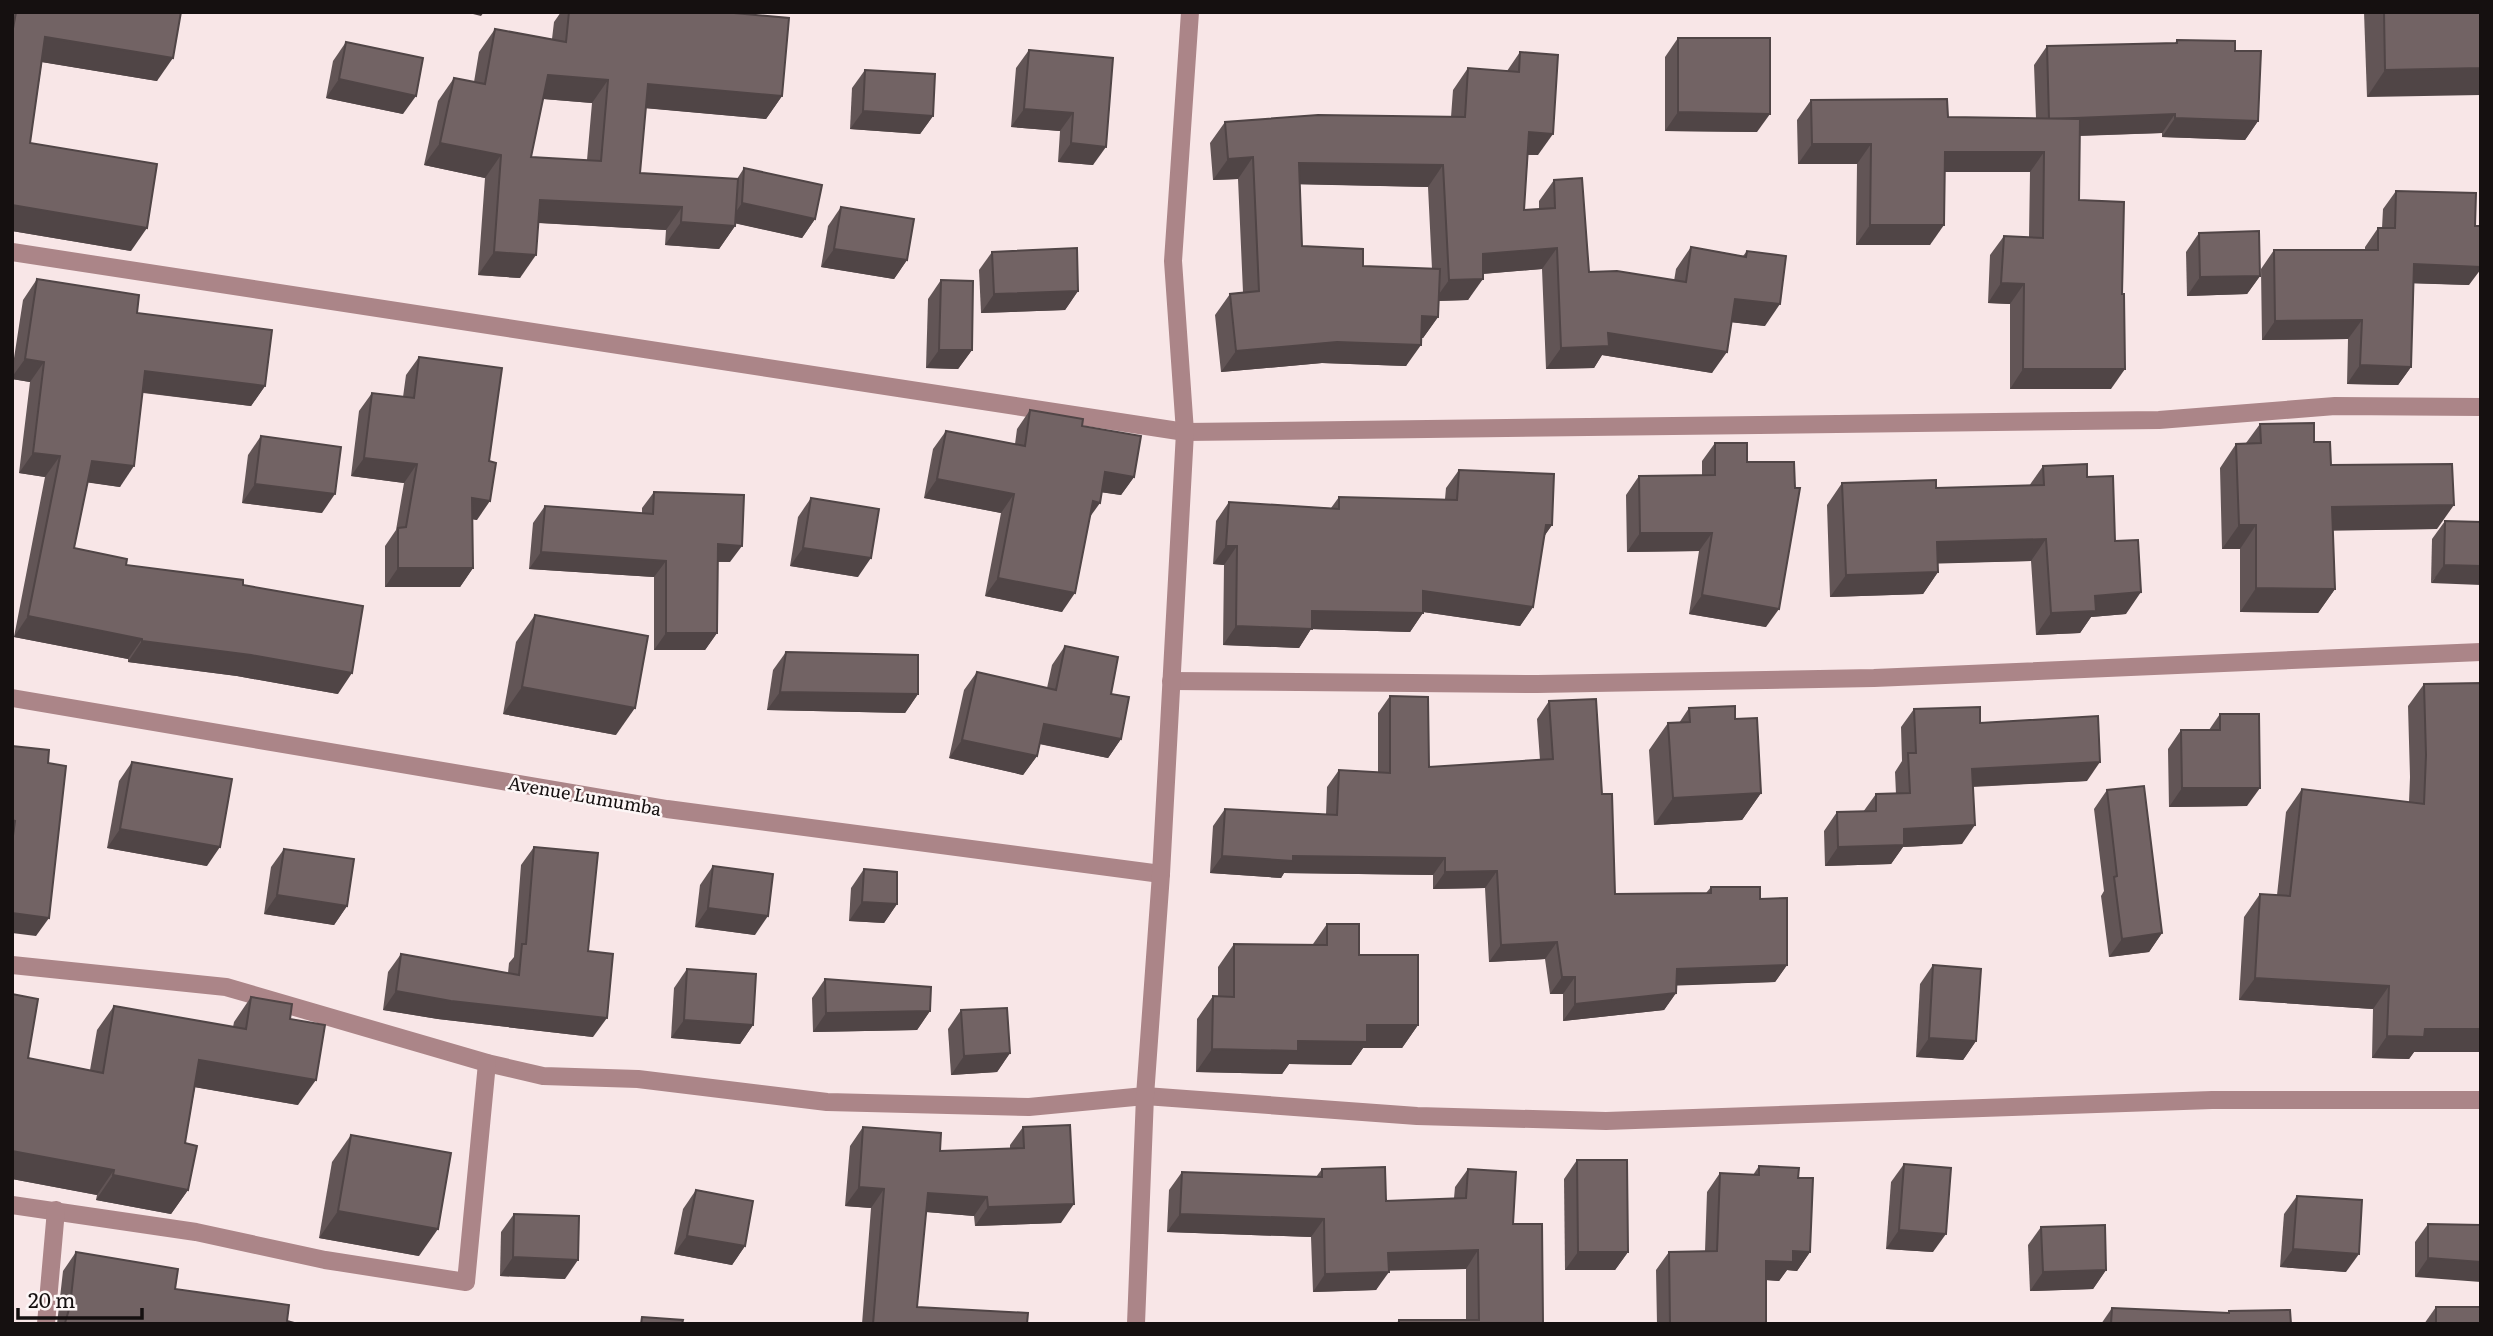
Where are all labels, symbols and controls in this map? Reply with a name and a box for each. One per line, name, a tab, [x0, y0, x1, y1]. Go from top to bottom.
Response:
street label: Avenue Lumumba	[506, 768, 664, 822]
scale bar	[18, 1276, 142, 1320]
text: 20 m	[28, 1283, 75, 1314]

